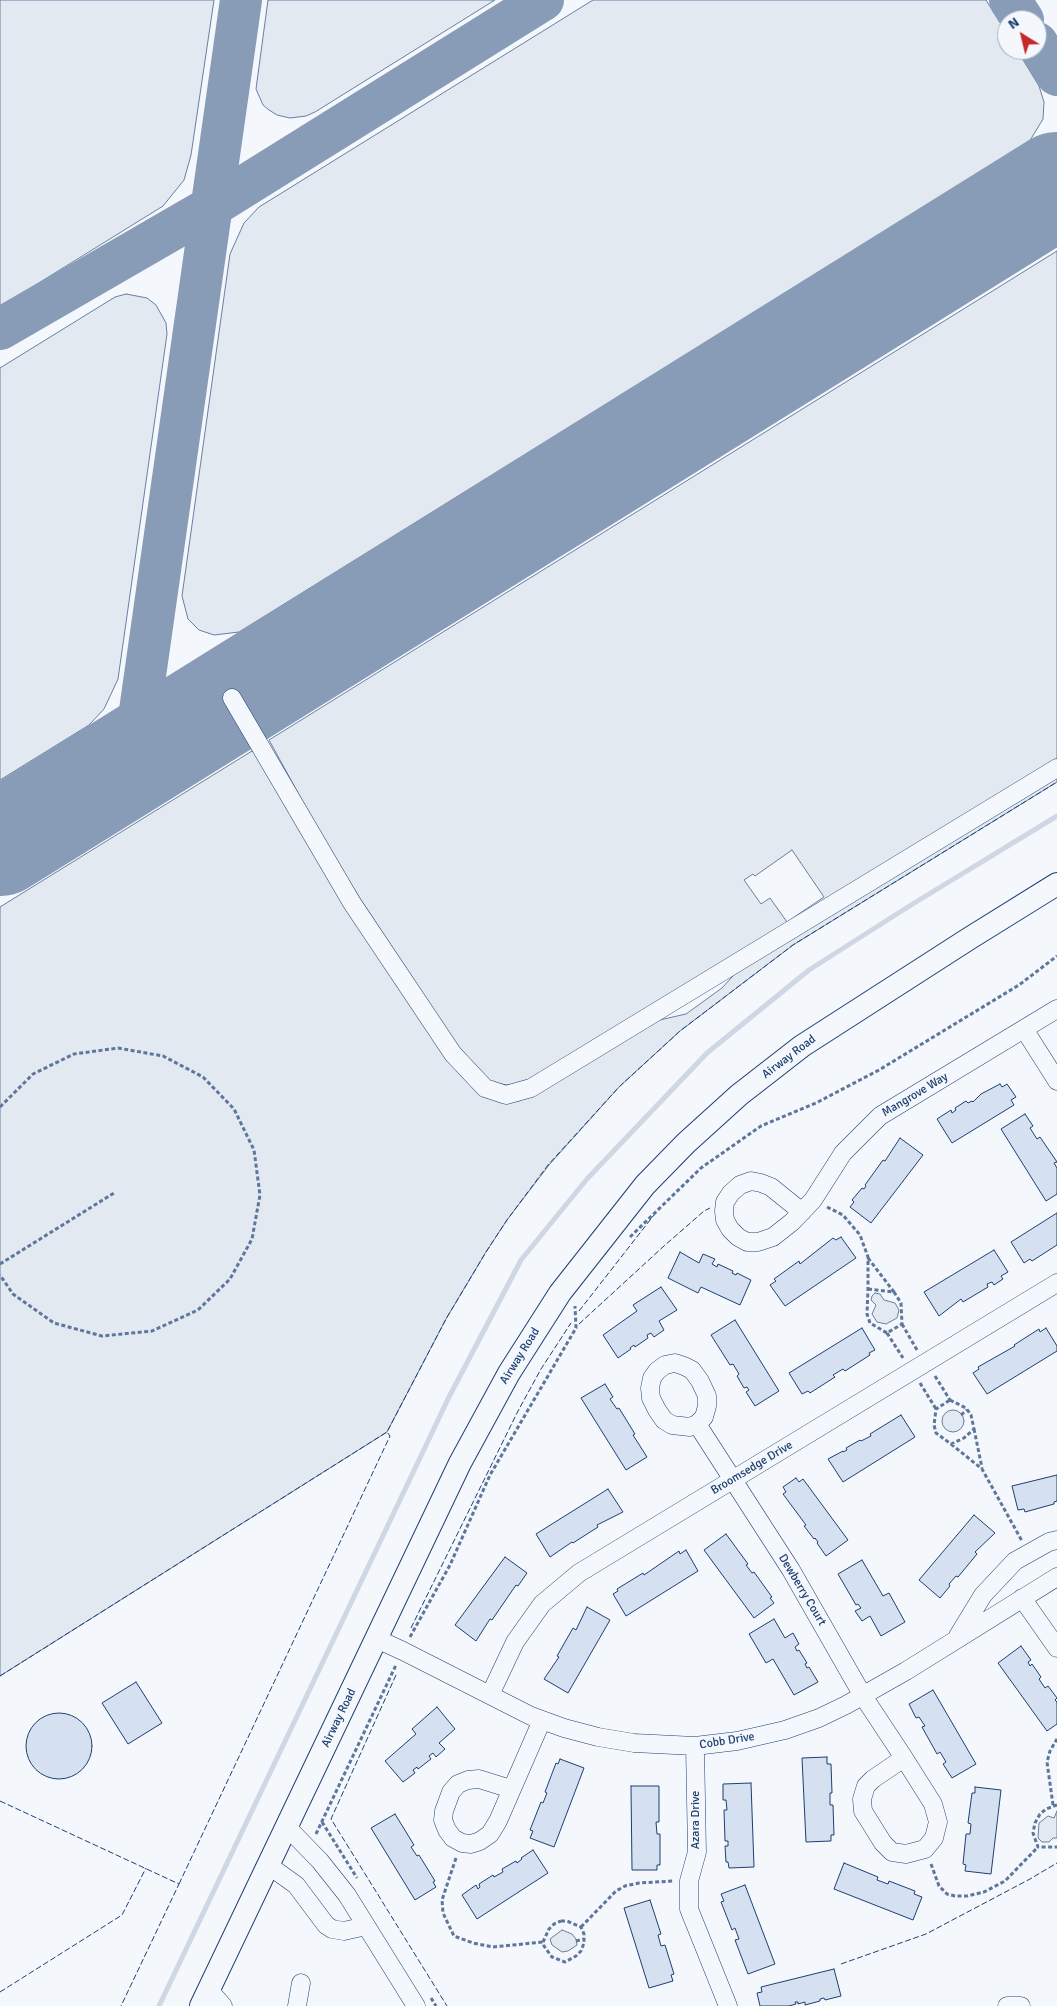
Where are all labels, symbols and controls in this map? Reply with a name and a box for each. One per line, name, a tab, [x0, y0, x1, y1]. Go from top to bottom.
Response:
north arrow	[997, 10, 1047, 60]
text: N	[1005, 14, 1022, 33]
street label: Airway Road	[759, 1032, 819, 1082]
street label: Mangrove Way	[879, 1070, 951, 1120]
street label: Airway Road	[497, 1325, 543, 1387]
street label: Broomsedge Drive	[709, 1438, 795, 1498]
street label: Dewberry Court	[775, 1552, 829, 1628]
street label: Airway Road	[319, 1686, 359, 1750]
street label: Cobb Drive	[698, 1730, 756, 1752]
street label: Azara Drive	[689, 1791, 703, 1849]

